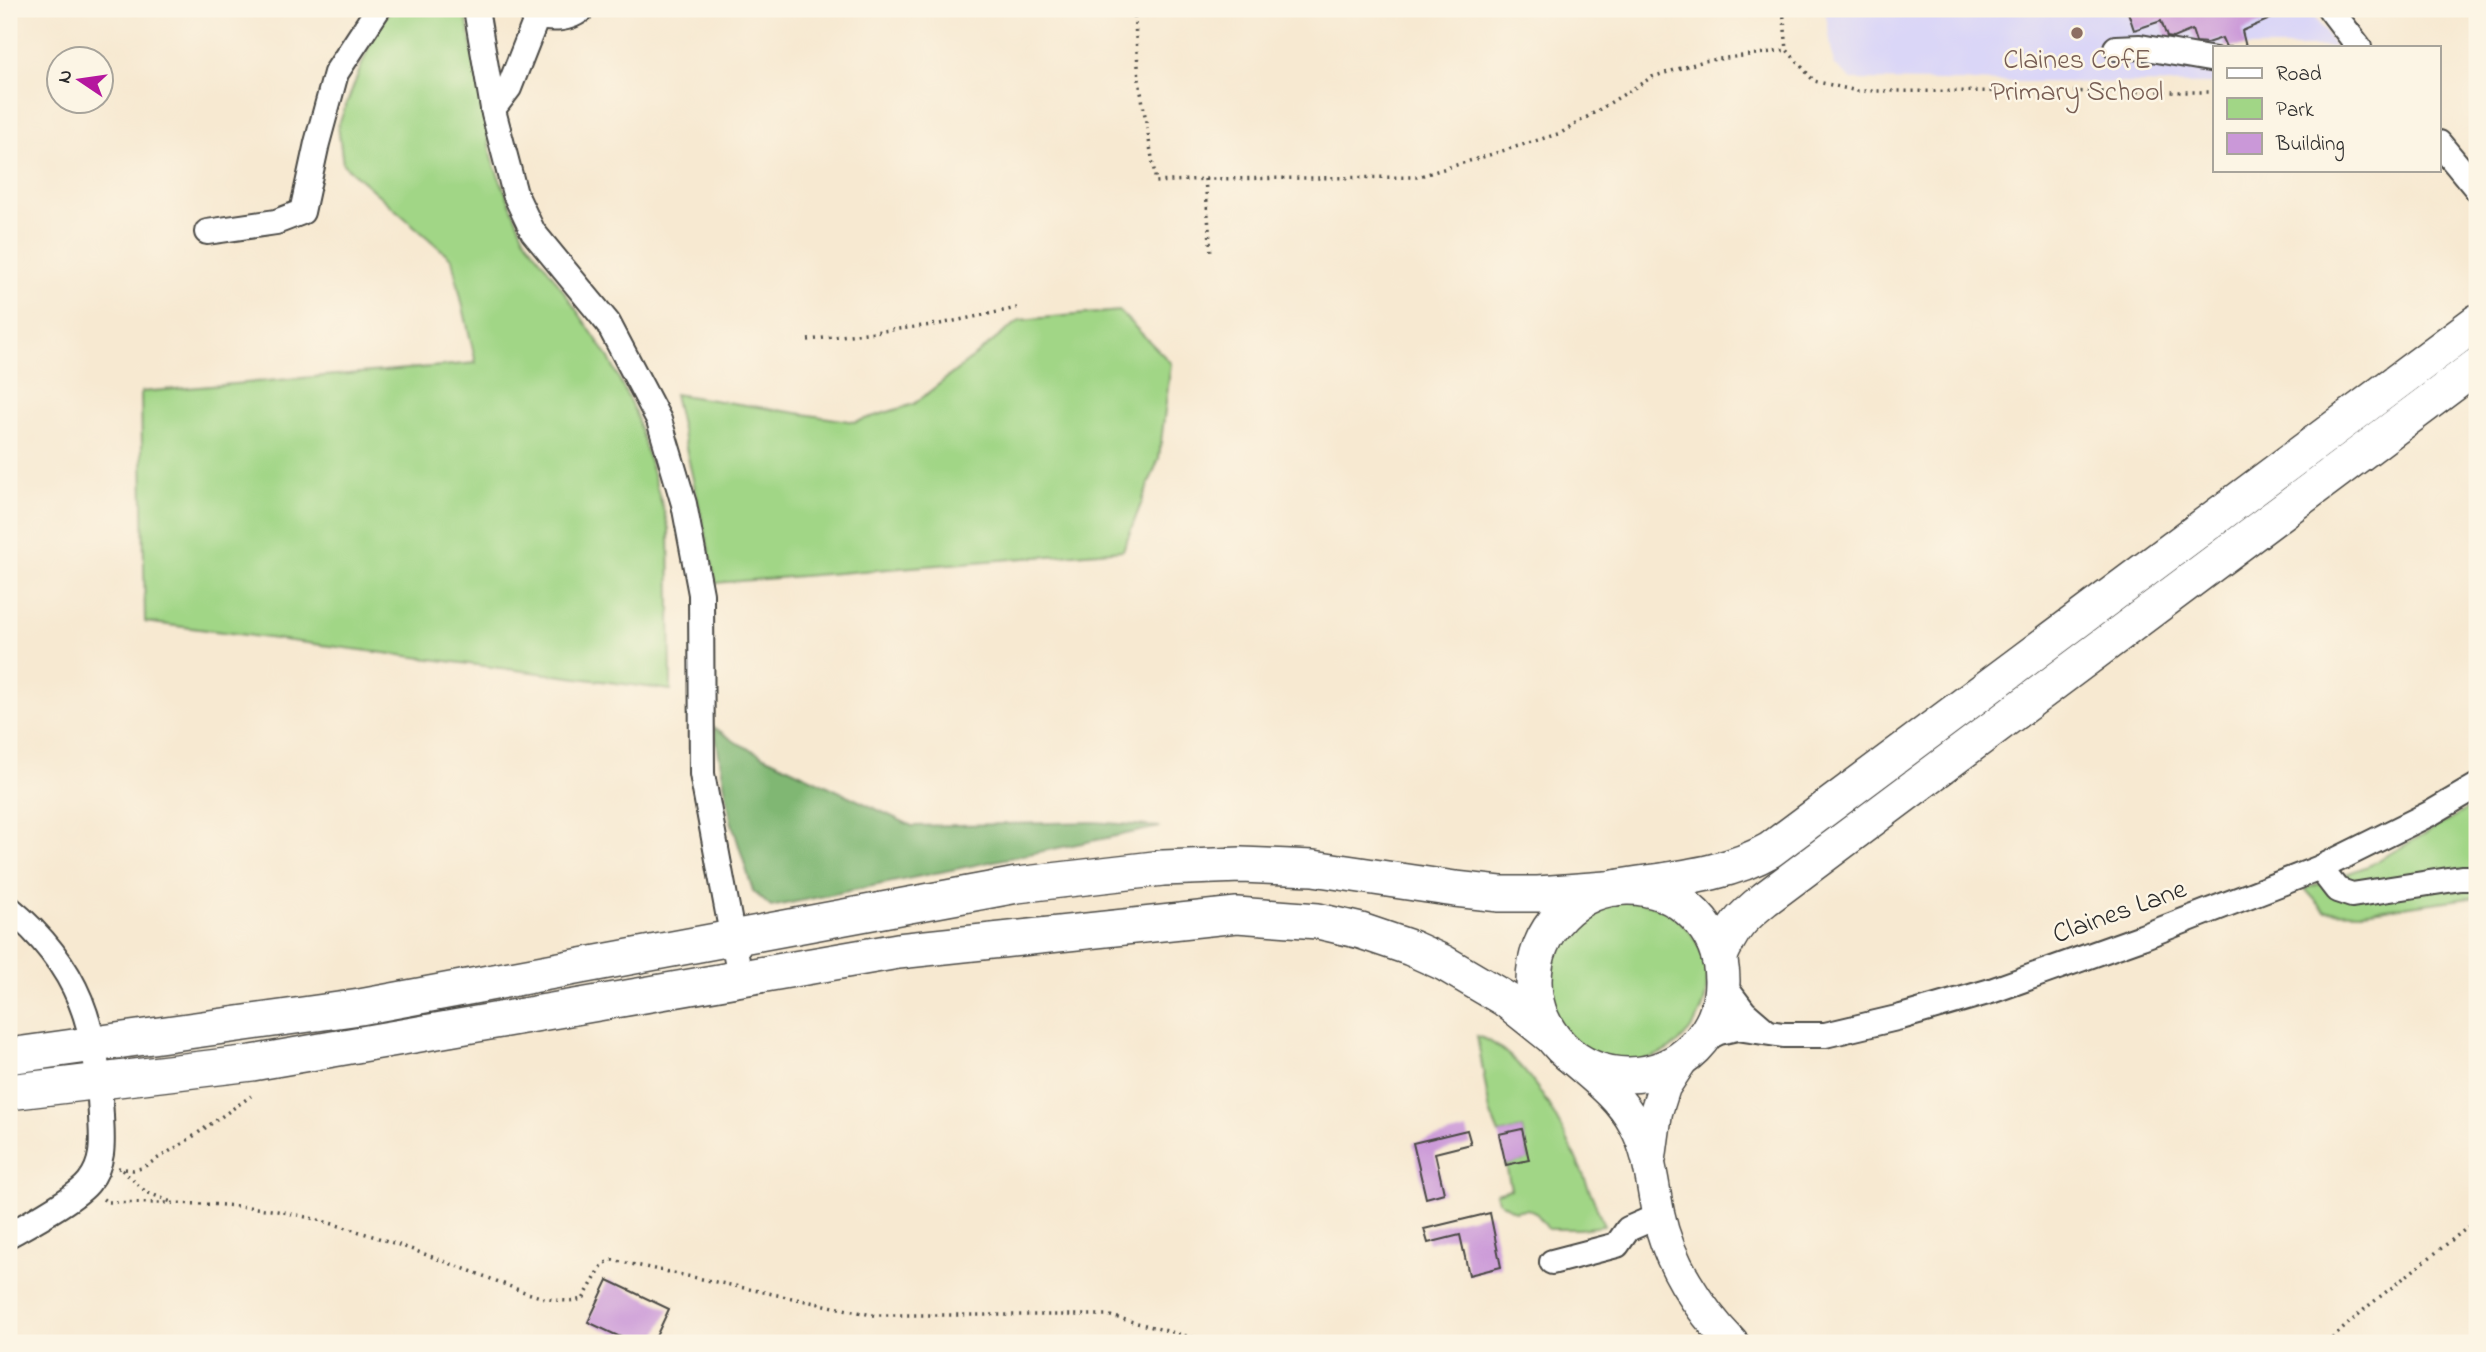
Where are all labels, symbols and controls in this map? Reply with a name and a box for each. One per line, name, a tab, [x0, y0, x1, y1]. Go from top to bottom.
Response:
marker: Claines CofE Primary School	[2069, 25, 2085, 41]
place label: Claines CofE Primary School	[1990, 41, 2164, 114]
north arrow	[46, 46, 116, 116]
legend	[2213, 46, 2440, 172]
text: Road	[2276, 60, 2322, 90]
text: N	[51, 67, 81, 86]
text: Park	[2276, 96, 2315, 126]
text: Building	[2275, 130, 2345, 162]
street label: Claines Lane	[2047, 870, 2193, 956]

